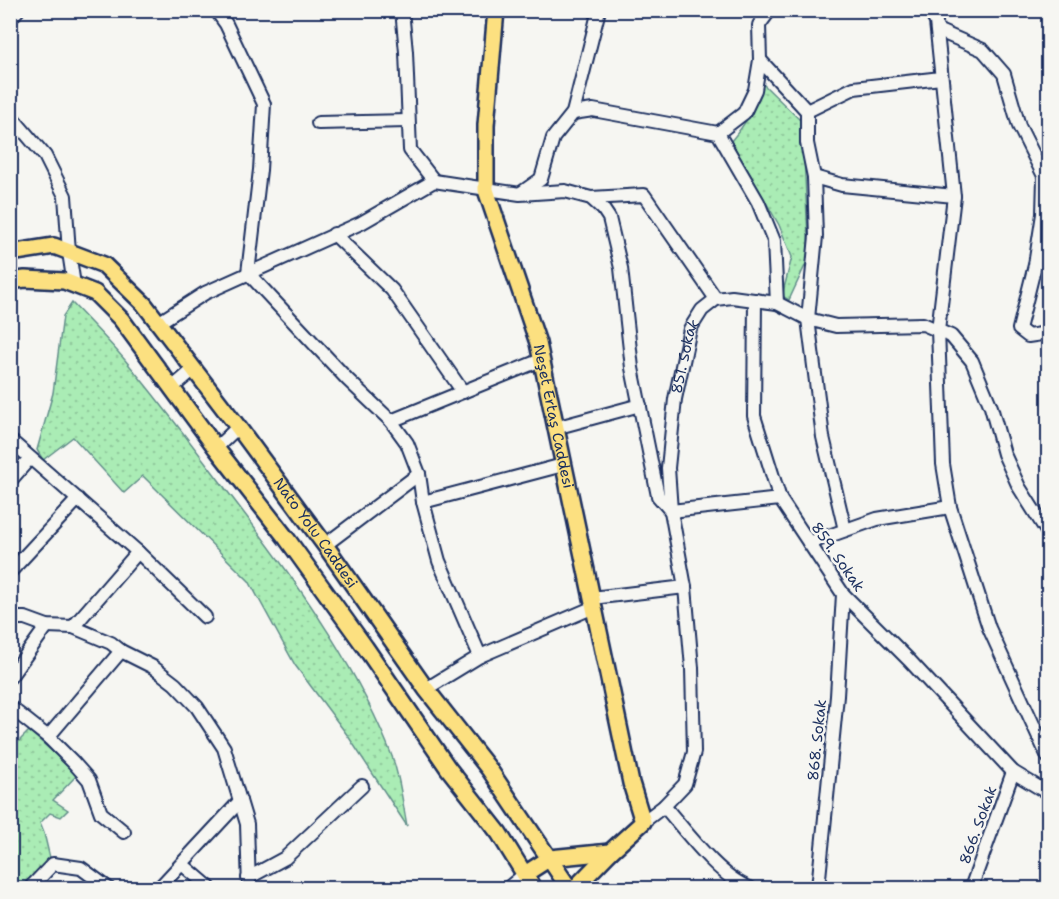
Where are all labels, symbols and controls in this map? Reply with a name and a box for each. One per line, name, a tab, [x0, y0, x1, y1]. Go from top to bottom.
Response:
street label: 851. Sokak	[666, 315, 704, 395]
street label: Neşet Ertaş Caddesi	[529, 342, 578, 490]
street label: Nato Yolu Caddesi	[269, 474, 362, 592]
street label: 859. Sokak	[807, 518, 869, 596]
street label: 868. Sokak	[803, 698, 831, 782]
street label: 866. Sokak	[955, 783, 1001, 867]

